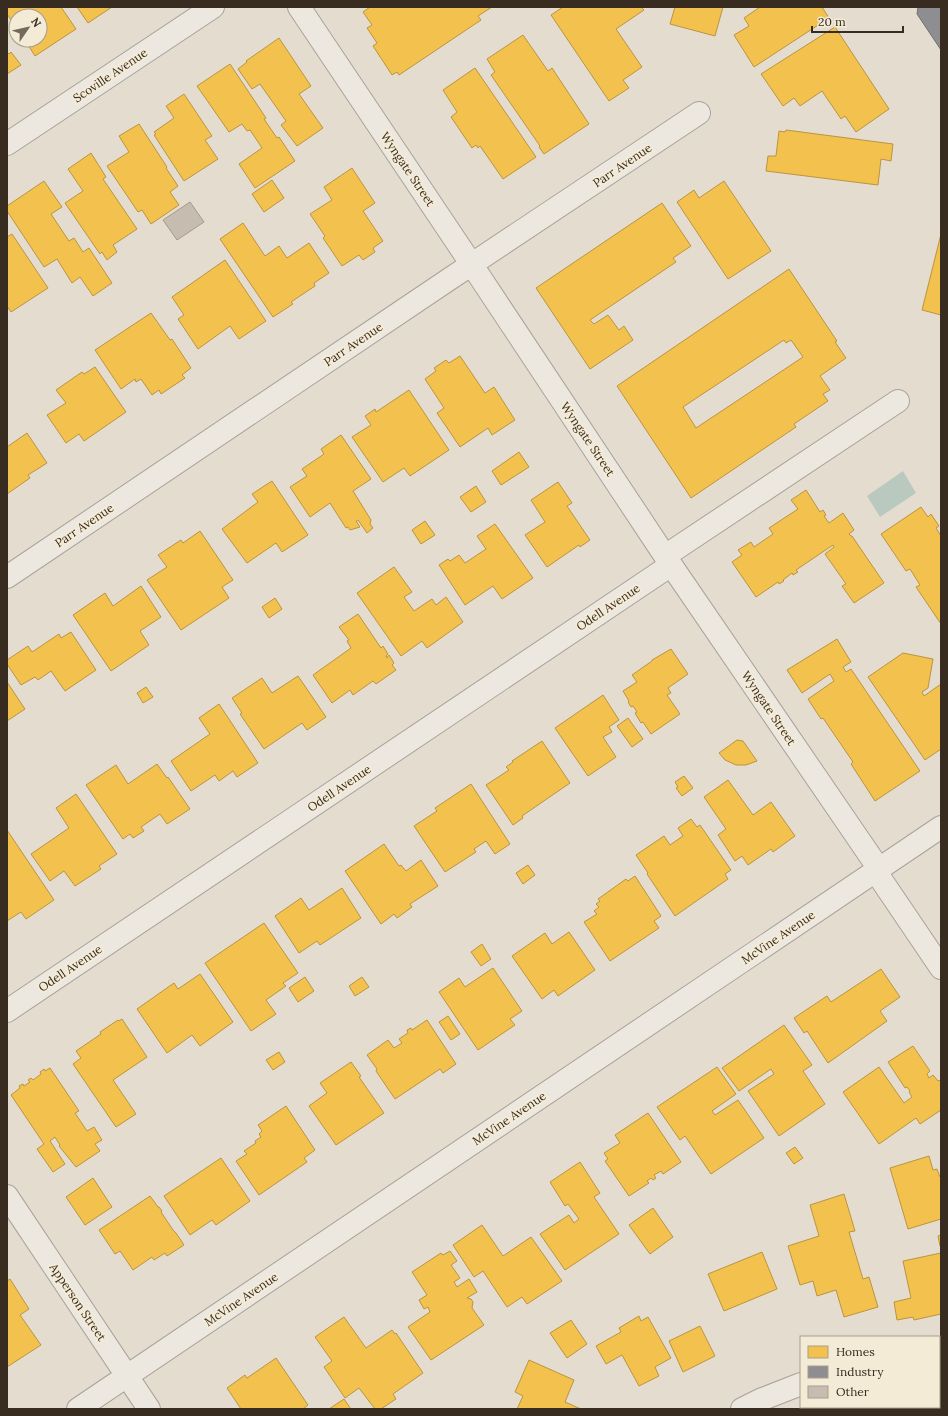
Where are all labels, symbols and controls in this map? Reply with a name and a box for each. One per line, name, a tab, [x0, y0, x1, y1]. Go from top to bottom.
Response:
north arrow	[8, 8, 48, 48]
scale bar	[812, 8, 903, 34]
text: 20 m	[818, 14, 846, 29]
text: N	[28, 15, 45, 30]
street label: Scoville Avenue	[70, 44, 150, 105]
street label: Wyngate Street	[378, 129, 439, 209]
street label: Parr Avenue	[590, 140, 655, 190]
street label: Parr Avenue	[321, 319, 386, 369]
street label: Wyngate Street	[558, 399, 619, 479]
street label: Parr Avenue	[52, 500, 117, 550]
street label: Odell Avenue	[573, 580, 643, 634]
street label: Wyngate Street	[739, 668, 800, 748]
street label: Odell Avenue	[304, 761, 374, 815]
street label: McVine Avenue	[738, 907, 818, 967]
street label: Odell Avenue	[35, 941, 105, 995]
street label: McVine Avenue	[469, 1088, 549, 1148]
street label: Apperson Street	[46, 1259, 110, 1344]
street label: McVine Avenue	[201, 1269, 281, 1329]
legend	[800, 1336, 940, 1408]
text: Homes	[836, 1344, 875, 1359]
text: Industry	[836, 1364, 884, 1379]
text: Other	[836, 1384, 870, 1399]

